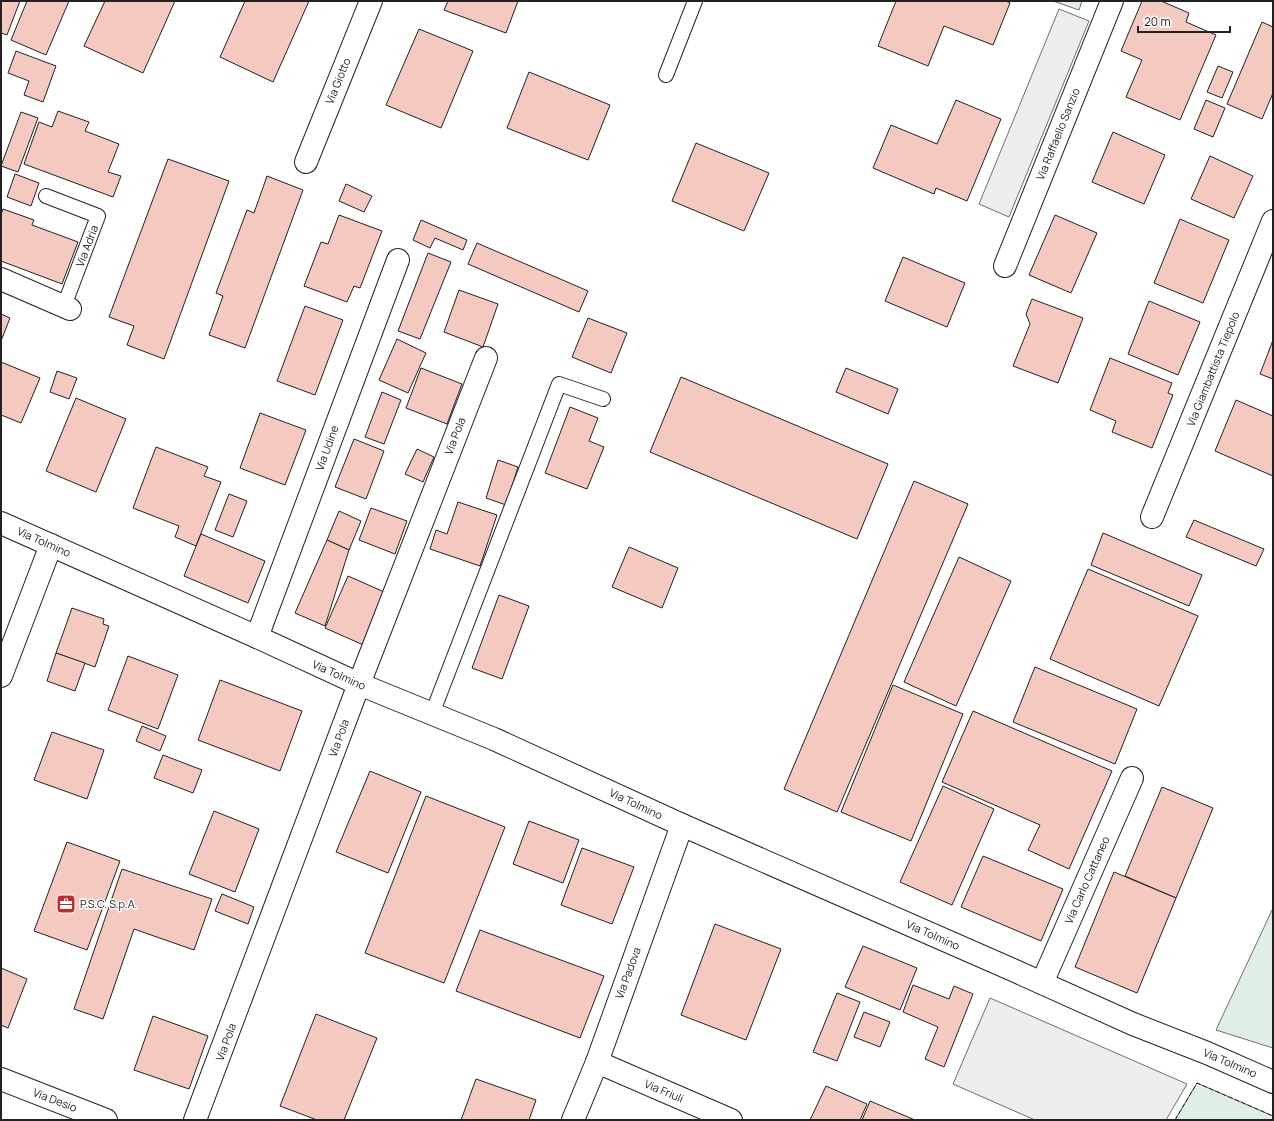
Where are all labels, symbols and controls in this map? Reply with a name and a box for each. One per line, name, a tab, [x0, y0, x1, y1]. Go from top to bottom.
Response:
scale bar	[1138, 8, 1230, 34]
text: 20 m	[1144, 13, 1171, 30]
street label: Via Giotto	[321, 55, 354, 106]
street label: Via Raffaello Sanzio	[1032, 85, 1083, 182]
street label: Via Adria	[72, 223, 101, 269]
street label: Via Giambattista Tiepolo	[1183, 309, 1243, 428]
street label: Via Pola	[441, 415, 469, 457]
street label: Via Udine	[311, 423, 342, 472]
street label: Via Tolmino	[15, 523, 74, 560]
street label: Via Tolmino	[310, 656, 369, 693]
street label: Via Pola	[325, 717, 352, 759]
street label: Via Tolmino	[607, 785, 666, 823]
street label: Via Carlo Cattaneo	[1061, 833, 1113, 926]
office icon: P.S.C. S.p.A.	[55, 893, 77, 915]
place label: P.S.C. S.p.A.	[80, 896, 137, 911]
street label: Via Tolmino	[904, 916, 963, 953]
street label: Via Padova	[611, 945, 644, 1001]
street label: Via Pola	[212, 1021, 239, 1063]
street label: Via Tolmino	[1201, 1045, 1260, 1081]
street label: Via Friuli	[642, 1076, 686, 1105]
street label: Via Desio	[31, 1084, 80, 1115]

